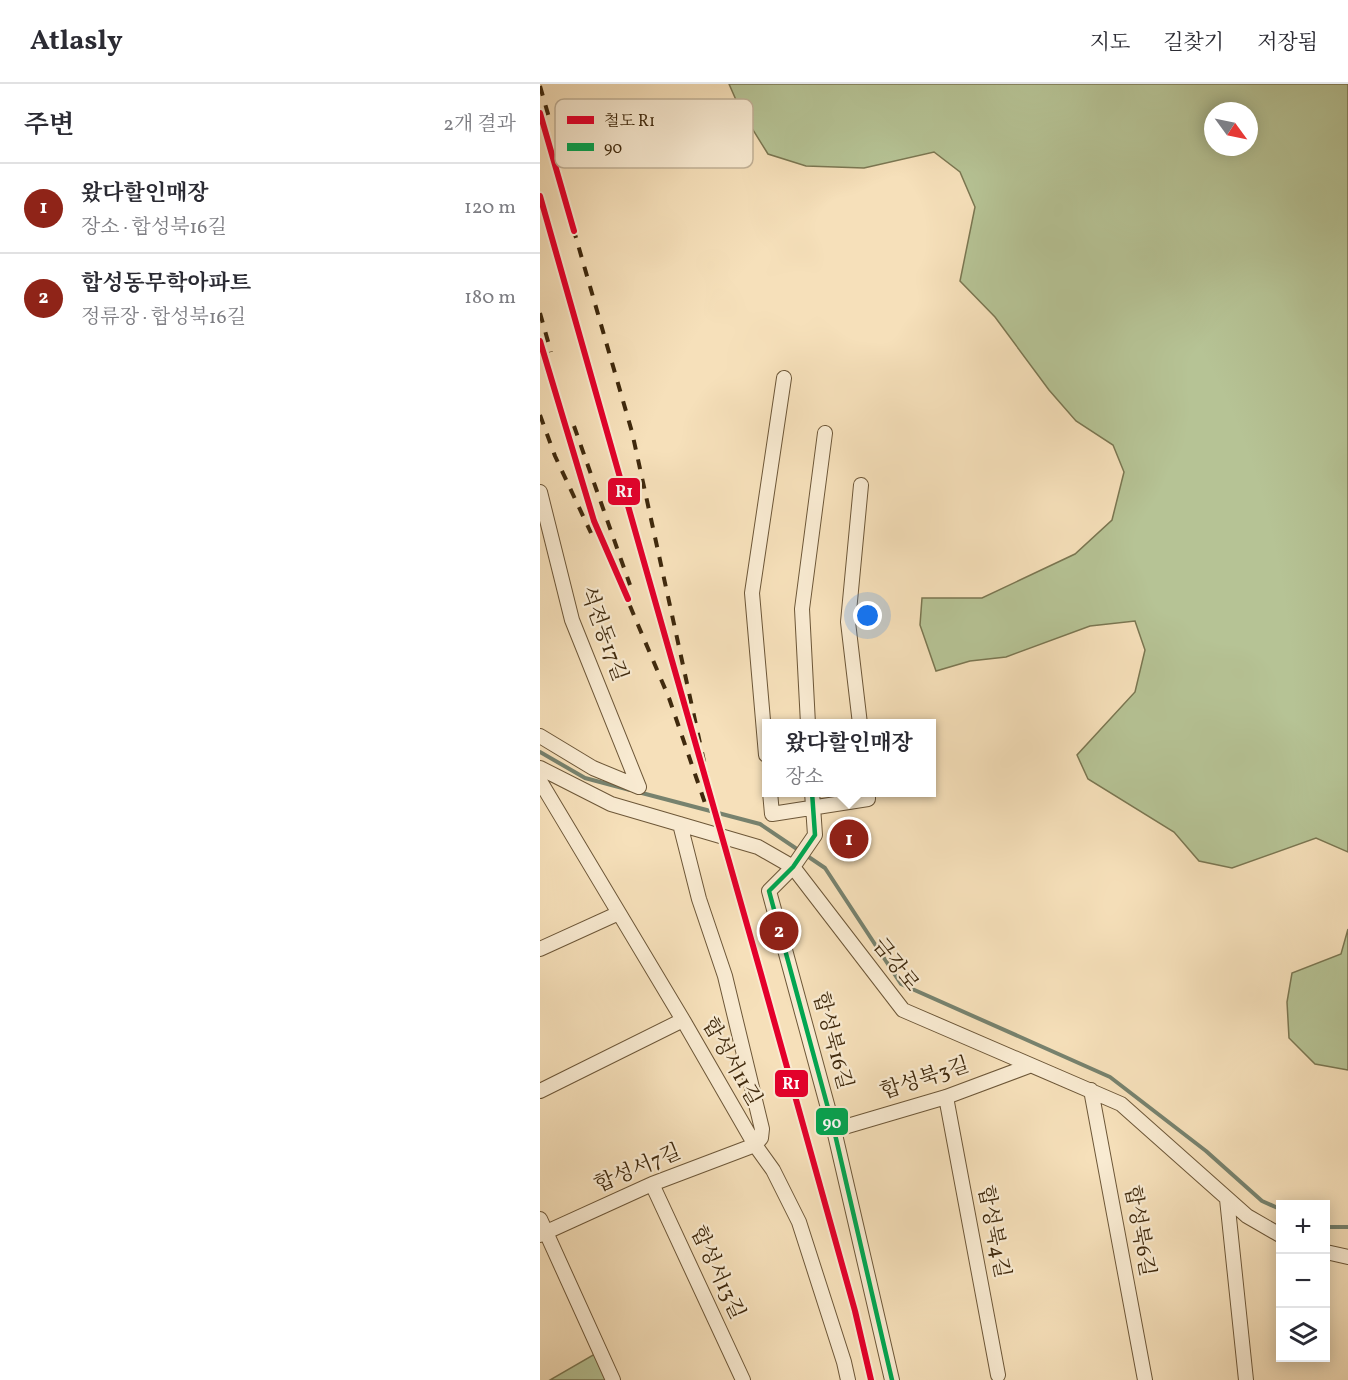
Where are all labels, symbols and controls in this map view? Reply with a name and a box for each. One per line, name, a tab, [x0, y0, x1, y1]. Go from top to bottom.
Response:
text: Atlasly	[30, 22, 123, 61]
text: 지도	[1090, 29, 1130, 58]
text: 길찾기	[1163, 29, 1224, 58]
text: 저장됨	[1257, 29, 1318, 58]
legend	[555, 99, 753, 168]
north arrow	[1204, 102, 1258, 156]
text: 주변	[24, 108, 74, 144]
text: 2개 결과	[443, 111, 516, 139]
text: 철도 R1	[604, 111, 655, 133]
text: 90	[604, 138, 622, 160]
text: 왔다할인매장	[81, 179, 209, 210]
text: 1	[39, 194, 48, 222]
text: 120 m	[464, 194, 516, 222]
text: 장소 · 합성북16길	[81, 214, 227, 242]
text: 합성동무학아파트	[81, 269, 251, 300]
text: 2	[38, 284, 49, 312]
text: 180 m	[464, 284, 516, 312]
text: 정류장 · 합성북16길	[81, 304, 246, 332]
line badge: R1	[607, 477, 641, 506]
text: R1	[615, 482, 633, 504]
street label: 석전동17길	[572, 582, 634, 686]
your location	[853, 601, 882, 630]
popup	[762, 719, 936, 797]
text: 왔다할인매장	[785, 729, 913, 760]
text: 장소	[785, 764, 824, 792]
pin: 1	[830, 816, 868, 861]
pin: 2	[760, 908, 798, 954]
street label: 금강로	[865, 932, 925, 998]
street label: 합성북16길	[805, 989, 859, 1093]
street label: 합성서11길	[694, 1013, 768, 1111]
street label: 합성북3길	[877, 1051, 973, 1107]
line badge: R1	[774, 1069, 809, 1098]
text: R1	[782, 1074, 800, 1096]
line badge: 90	[815, 1107, 849, 1136]
text: 90	[823, 1113, 842, 1135]
street label: 합성서7길	[590, 1138, 686, 1200]
street label: 합성북4길	[970, 1183, 1016, 1281]
street label: 합성북6길	[1117, 1183, 1161, 1279]
map controls	[1276, 1200, 1330, 1362]
button: +	[1276, 1200, 1330, 1254]
street label: 합성서13길	[683, 1222, 751, 1324]
button: −	[1276, 1254, 1330, 1308]
button: layers	[1276, 1308, 1330, 1362]

